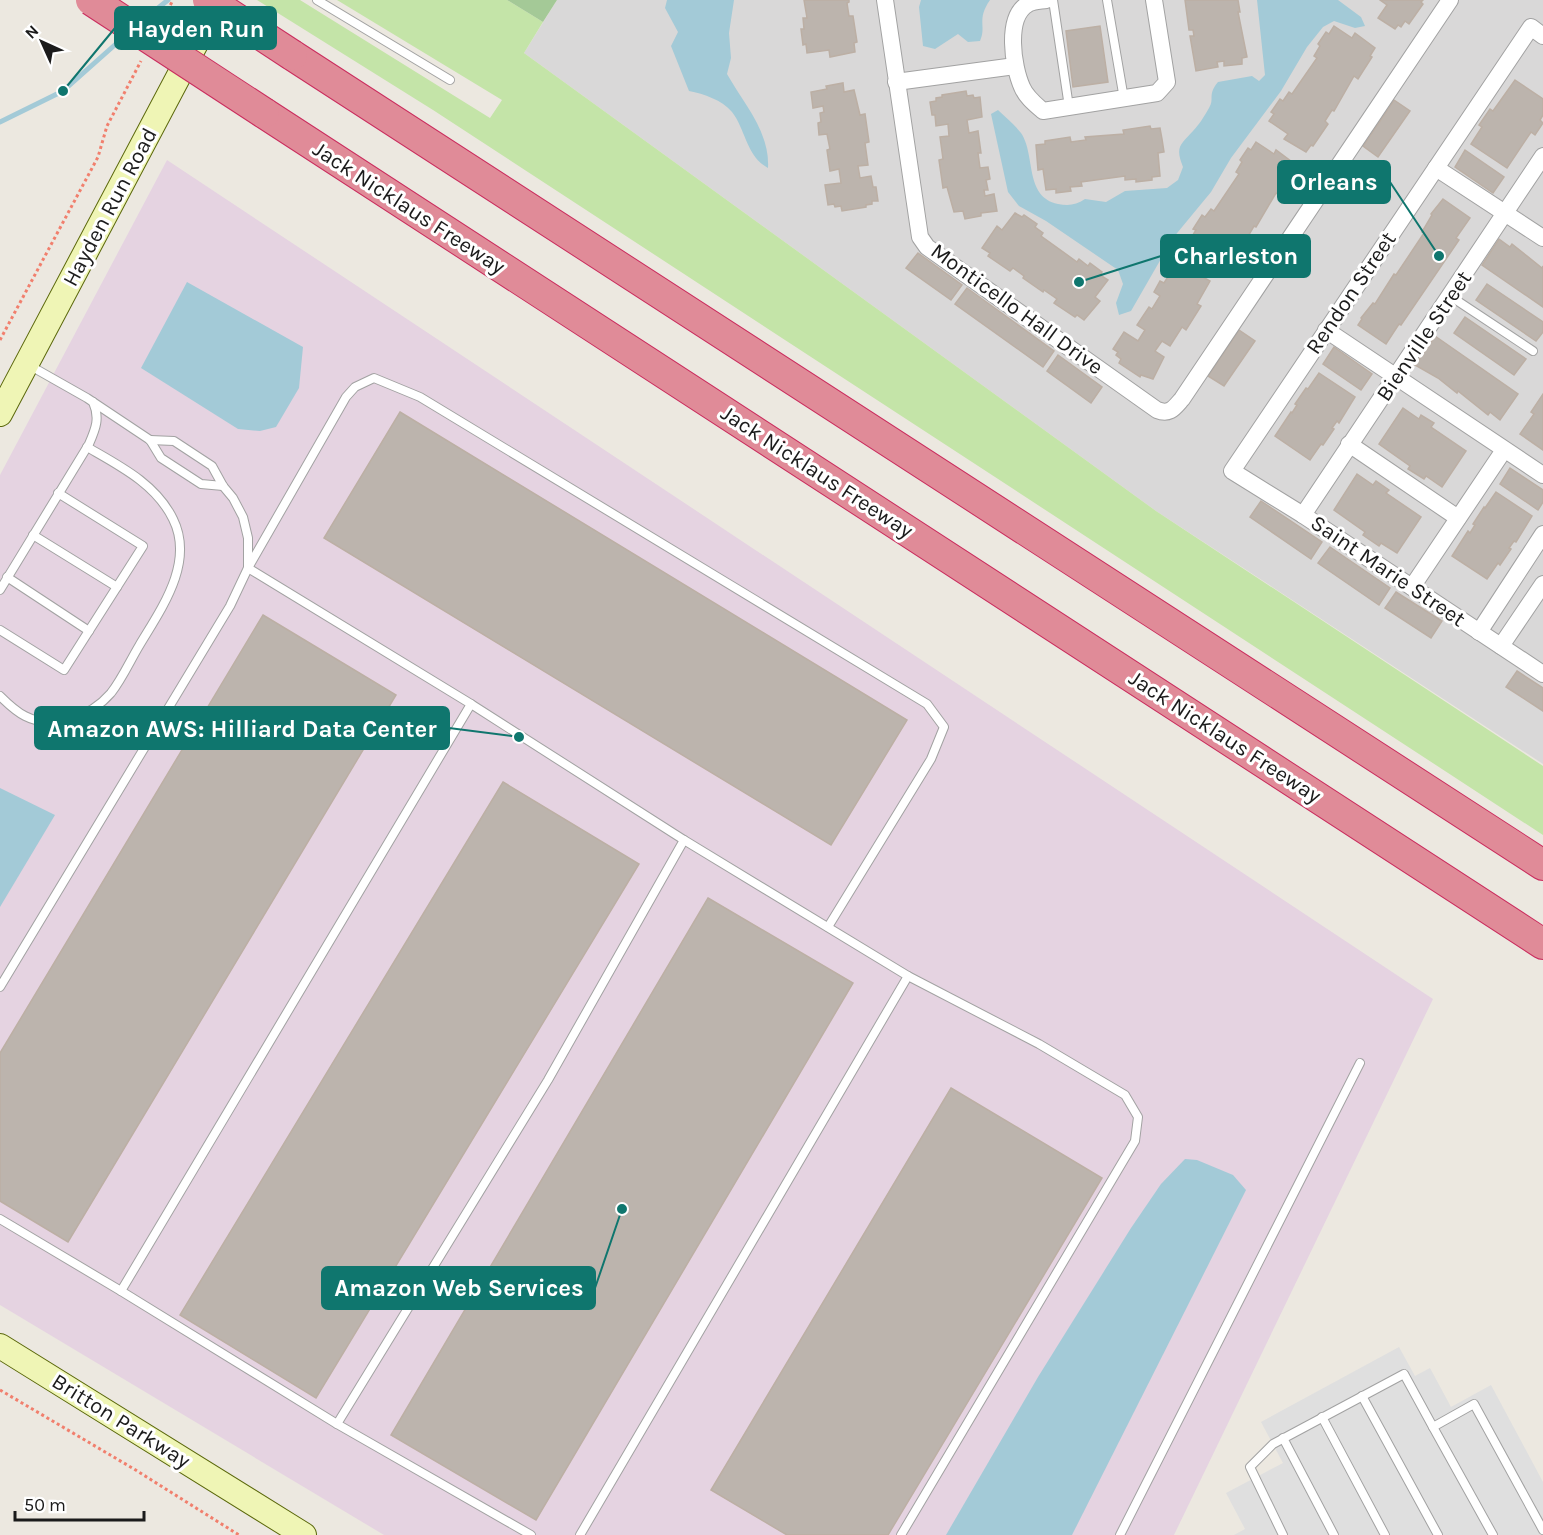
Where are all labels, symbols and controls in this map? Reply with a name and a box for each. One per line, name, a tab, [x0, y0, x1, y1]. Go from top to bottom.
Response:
callout: Hayden Run	[115, 7, 276, 49]
north arrow	[12, 12, 72, 72]
text: Hayden Run	[128, 15, 264, 43]
text: N	[21, 21, 43, 43]
street label: Hayden Run Road	[57, 123, 163, 291]
street label: Jack Nicklaus Freeway	[308, 136, 510, 280]
callout: Orleans	[1278, 161, 1390, 203]
text: Orleans	[1290, 168, 1378, 196]
street label: Rendon Street	[1301, 227, 1401, 359]
callout: Charleston	[1161, 235, 1310, 277]
street label: Monticello Hall Drive	[926, 238, 1108, 380]
text: Charleston	[1174, 242, 1298, 270]
street label: Bienville Street	[1371, 266, 1477, 406]
street label: Jack Nicklaus Freeway	[716, 400, 918, 544]
street label: Saint Marie Street	[1306, 510, 1470, 632]
street label: Jack Nicklaus Freeway	[1124, 665, 1326, 809]
callout: Amazon AWS: Hilliard Data Center	[35, 707, 449, 749]
text: Amazon AWS: Hilliard Data Center	[47, 715, 437, 743]
callout: Amazon Web Services	[322, 1267, 595, 1309]
text: Amazon Web Services	[334, 1274, 584, 1302]
street label: Britton Parkway	[47, 1368, 195, 1474]
scale bar	[15, 1484, 144, 1522]
text: 50 m	[24, 1494, 66, 1516]

